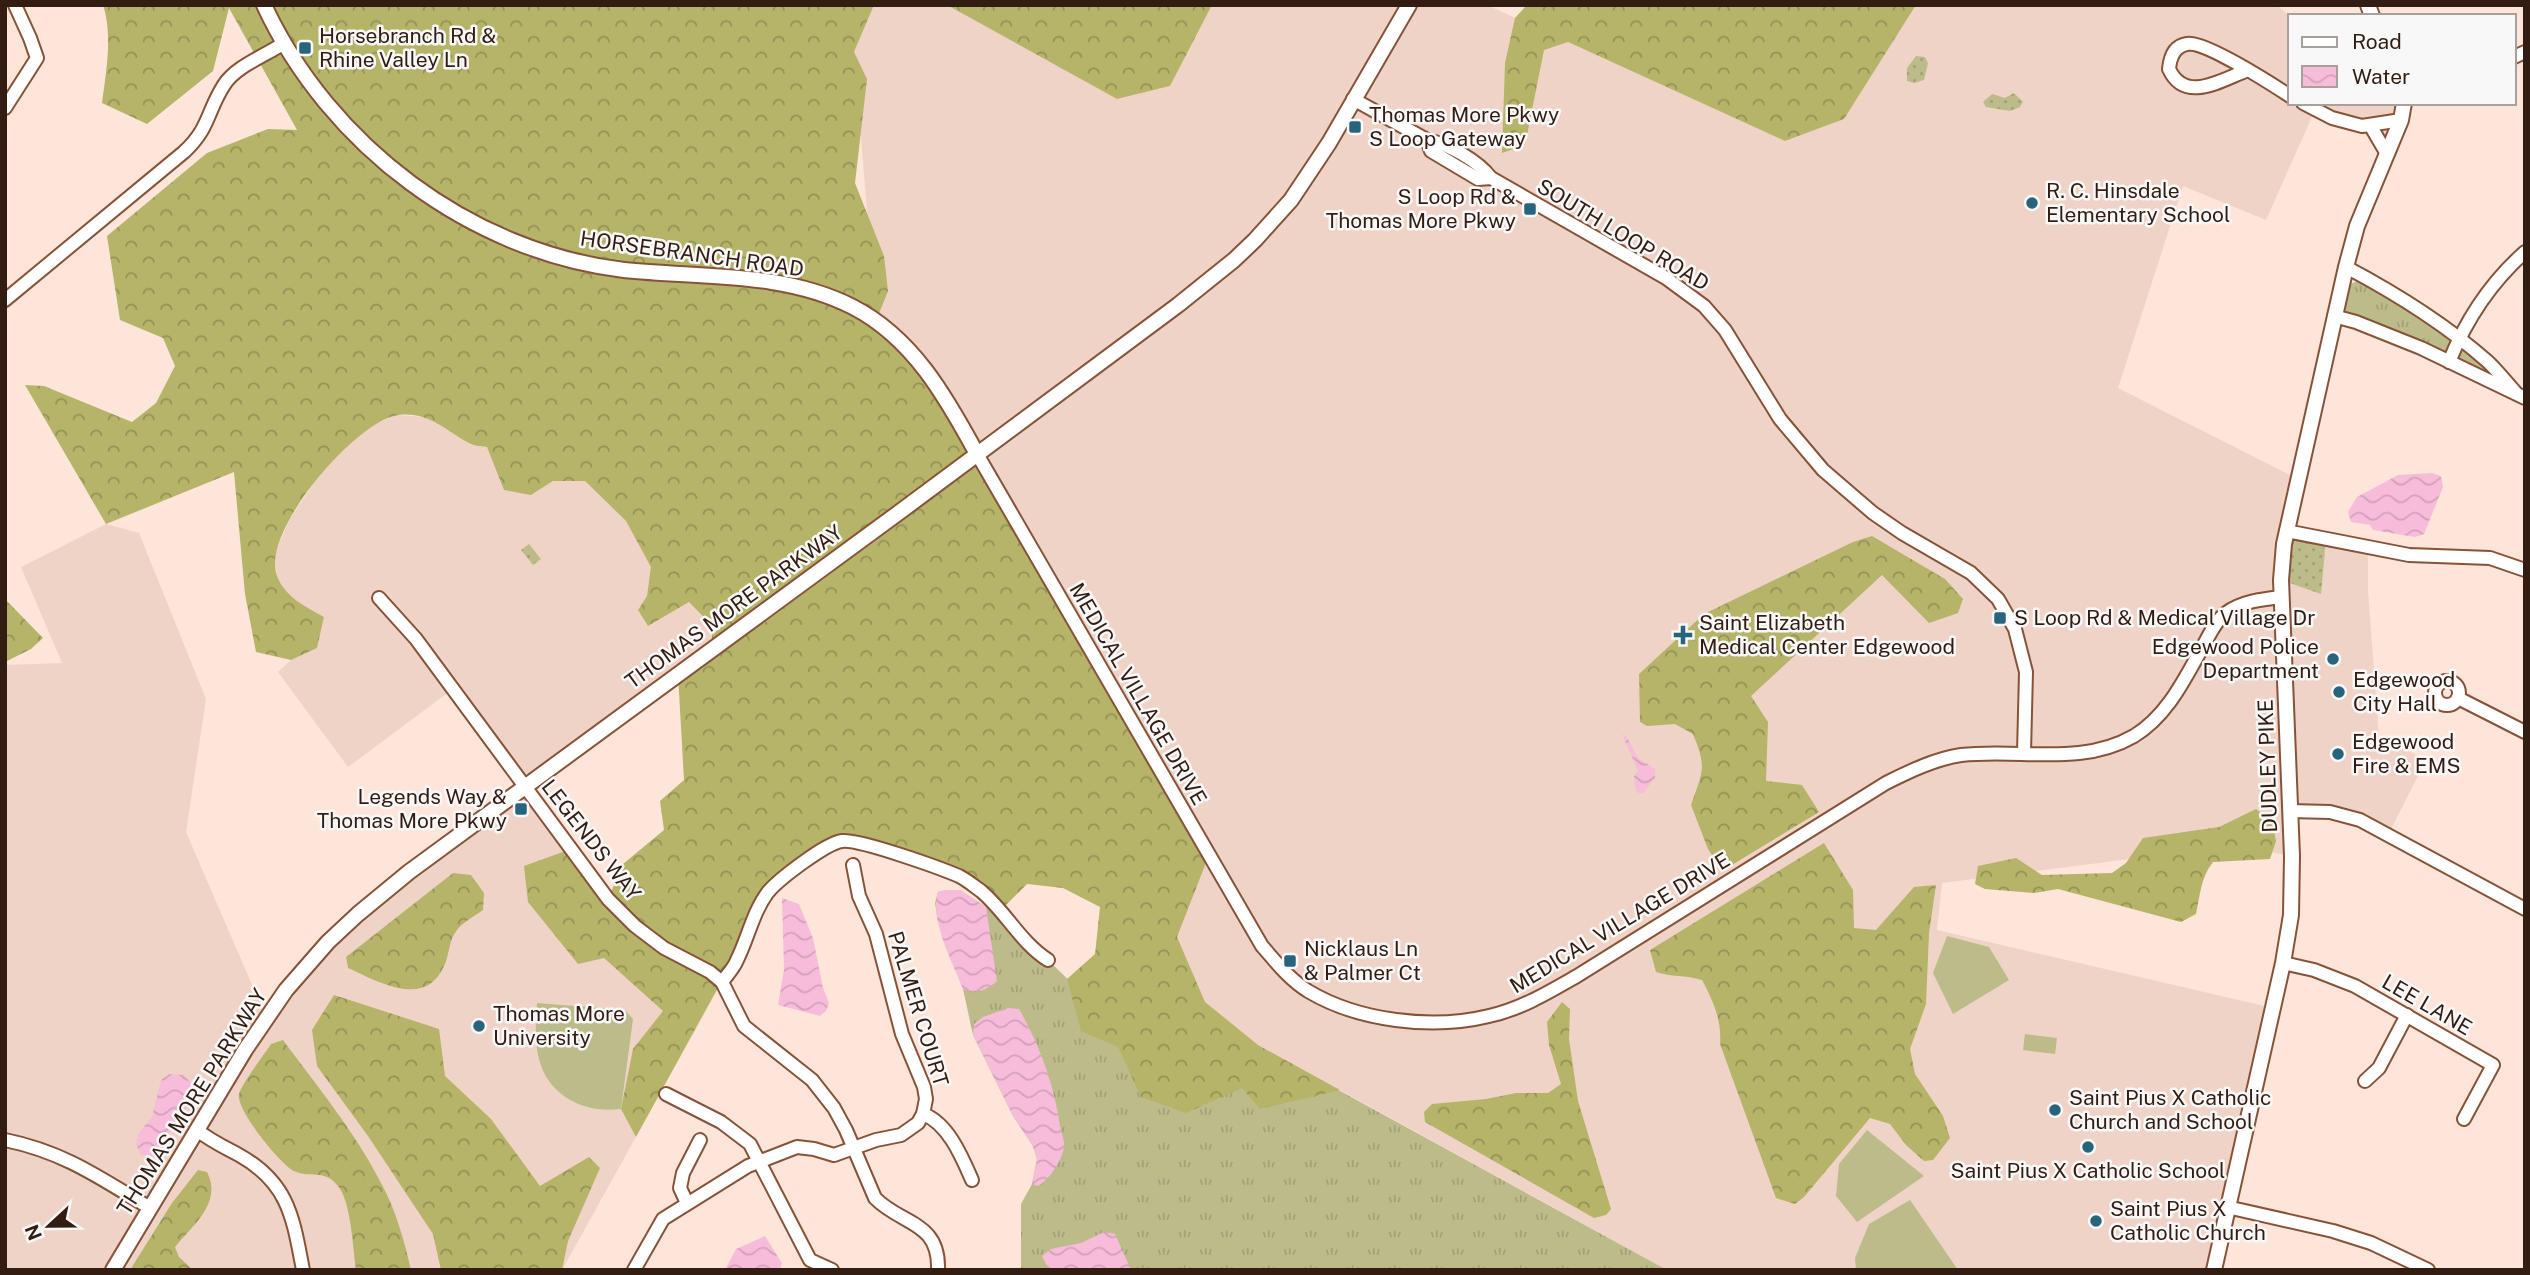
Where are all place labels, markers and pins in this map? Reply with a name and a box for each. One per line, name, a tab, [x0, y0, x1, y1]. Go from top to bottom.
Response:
place label: Horsebranch Rd & Rhine Valley Ln	[319, 23, 496, 72]
marker: Horsebranch Rd & Rhine Valley Ln	[297, 40, 313, 56]
place label: Thomas More Pkwy S Loop Gateway	[1369, 102, 1559, 151]
marker: Thomas More Pkwy S Loop Gateway	[1347, 119, 1363, 135]
place label: R. C. Hinsdale Elementary School	[2046, 178, 2230, 227]
place label: S Loop Rd & Thomas More Pkwy	[1326, 184, 1516, 233]
marker: R. C. Hinsdale Elementary School	[2024, 195, 2040, 211]
marker: S Loop Rd & Thomas More Pkwy	[1522, 201, 1538, 217]
place label: S Loop Rd & Medical Village Dr	[2014, 605, 2315, 630]
place label: Saint Elizabeth Medical Center Edgewood	[1699, 610, 1955, 659]
marker: S Loop Rd & Medical Village Dr	[1992, 610, 2008, 626]
marker: Saint Elizabeth Medical Center Edgewood	[1673, 625, 1693, 645]
place label: Edgewood Police Department	[2152, 634, 2319, 683]
marker: Edgewood Police Department	[2325, 651, 2341, 667]
place label: Edgewood City Hall	[2353, 667, 2455, 716]
marker: Edgewood City Hall	[2331, 684, 2347, 700]
place label: Edgewood Fire & EMS	[2352, 729, 2461, 778]
marker: Edgewood Fire & EMS	[2330, 746, 2346, 762]
place label: Legends Way & Thomas More Pkwy	[317, 784, 507, 833]
marker: Legends Way & Thomas More Pkwy	[513, 801, 529, 817]
place label: Nicklaus Ln & Palmer Ct	[1304, 936, 1421, 985]
marker: Nicklaus Ln & Palmer Ct	[1282, 953, 1298, 969]
place label: Thomas More University	[493, 1001, 625, 1050]
marker: Thomas More University	[471, 1018, 487, 1034]
place label: Saint Pius X Catholic Church and School	[2069, 1085, 2271, 1134]
marker: Saint Pius X Catholic Church and School	[2047, 1102, 2063, 1118]
marker: Saint Pius X Catholic School	[2080, 1139, 2096, 1155]
place label: Saint Pius X Catholic School	[1951, 1158, 2225, 1183]
place label: Saint Pius X Catholic Church	[2110, 1196, 2266, 1245]
marker: Saint Pius X Catholic Church	[2088, 1213, 2104, 1229]

